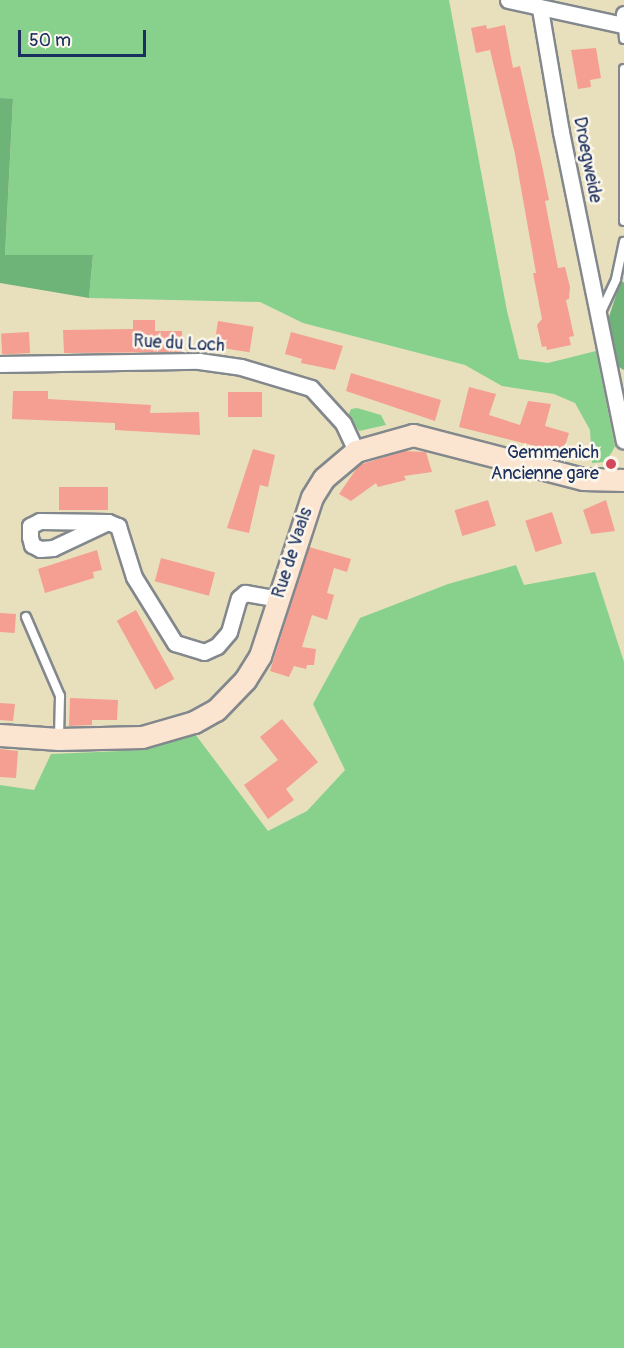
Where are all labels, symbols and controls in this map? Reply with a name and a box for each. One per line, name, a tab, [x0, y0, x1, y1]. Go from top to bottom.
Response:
scale bar	[21, 18, 148, 56]
text: 50 m	[29, 29, 71, 52]
street label: Droegweide	[568, 115, 606, 205]
street label: Rue du Loch	[133, 331, 225, 357]
place label: Gemmenich Ancienne gare	[491, 443, 599, 486]
marker: Gemmenich Ancienne gare	[604, 457, 618, 471]
street label: Rue de Vaals	[268, 505, 318, 601]

